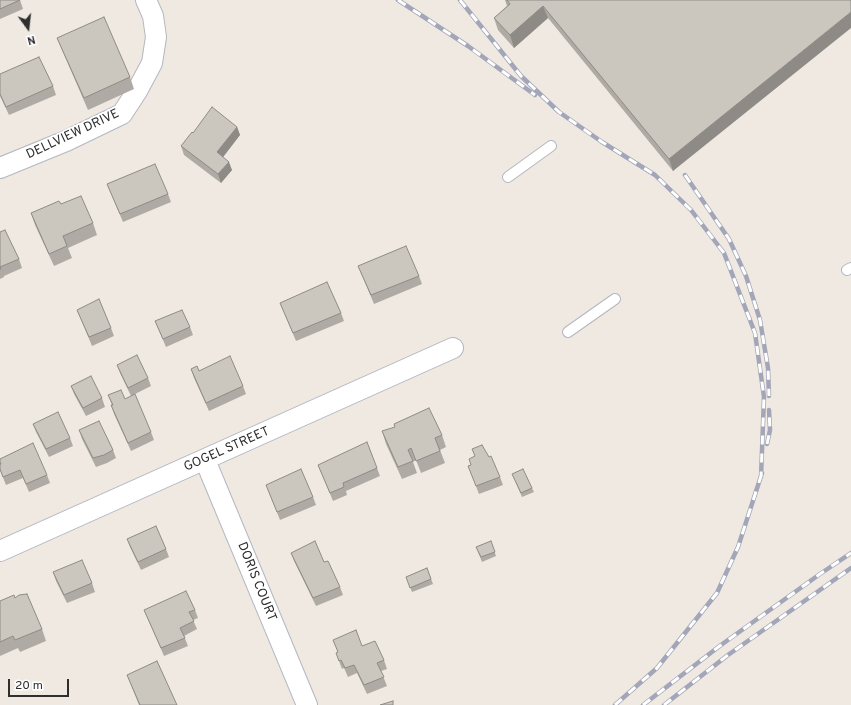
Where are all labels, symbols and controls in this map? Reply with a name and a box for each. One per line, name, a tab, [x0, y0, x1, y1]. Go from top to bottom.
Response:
north arrow	[8, 8, 48, 48]
text: N	[25, 32, 37, 47]
street label: DELLVIEW DRIVE	[24, 107, 122, 163]
street label: GOGEL STREET	[182, 424, 272, 476]
street label: DORIS COURT	[233, 540, 279, 624]
scale bar	[10, 671, 71, 697]
text: 20 m	[15, 678, 43, 694]

